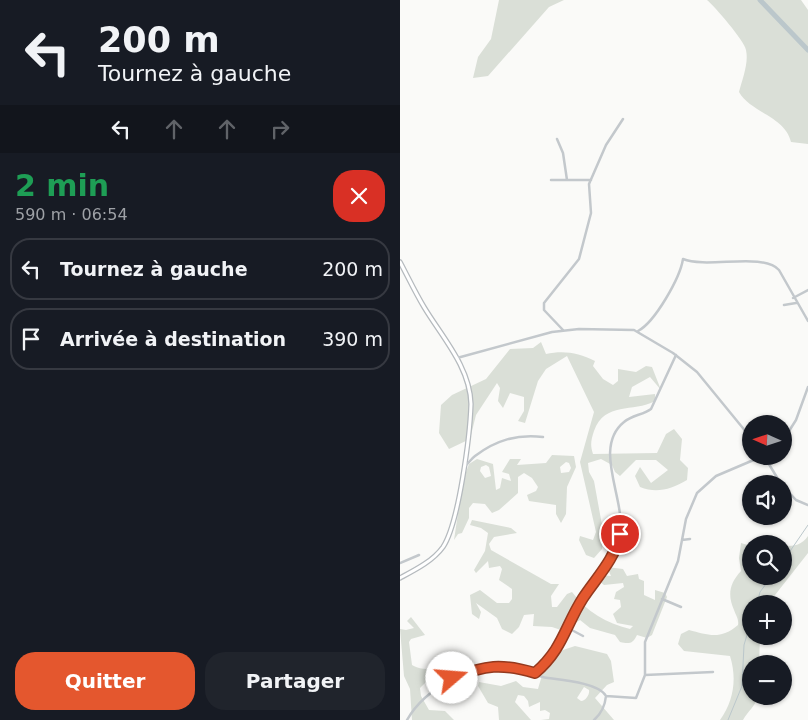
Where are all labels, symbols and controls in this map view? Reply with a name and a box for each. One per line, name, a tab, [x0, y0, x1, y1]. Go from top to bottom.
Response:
icon: left	[15, 20, 80, 85]
text: 200 m	[98, 20, 220, 60]
text: Tournez à gauche	[98, 61, 291, 86]
icon: left	[107, 115, 135, 143]
icon: ahead	[160, 115, 188, 143]
icon: ahead	[213, 115, 241, 143]
icon: right	[266, 115, 294, 143]
text: 2 min	[15, 168, 109, 203]
button: close	[333, 170, 385, 222]
text: 590 m · 06:54	[15, 205, 128, 224]
icon: left	[17, 255, 45, 283]
text: Tournez à gauche	[60, 258, 248, 280]
text: 200 m	[322, 258, 383, 280]
icon: arrive	[17, 325, 45, 353]
text: Arrivée à destination	[60, 328, 286, 350]
text: 390 m	[322, 328, 383, 350]
north arrow	[742, 415, 792, 465]
map controls	[742, 415, 792, 705]
button: sound	[742, 475, 792, 525]
pin	[599, 513, 641, 555]
icon: arrive	[606, 520, 634, 548]
button: search	[742, 535, 792, 585]
button: +	[742, 595, 792, 645]
position arrow	[425, 651, 477, 703]
button: Quitter	[15, 652, 195, 710]
button: Partager	[205, 652, 385, 710]
button: −	[742, 655, 792, 705]

